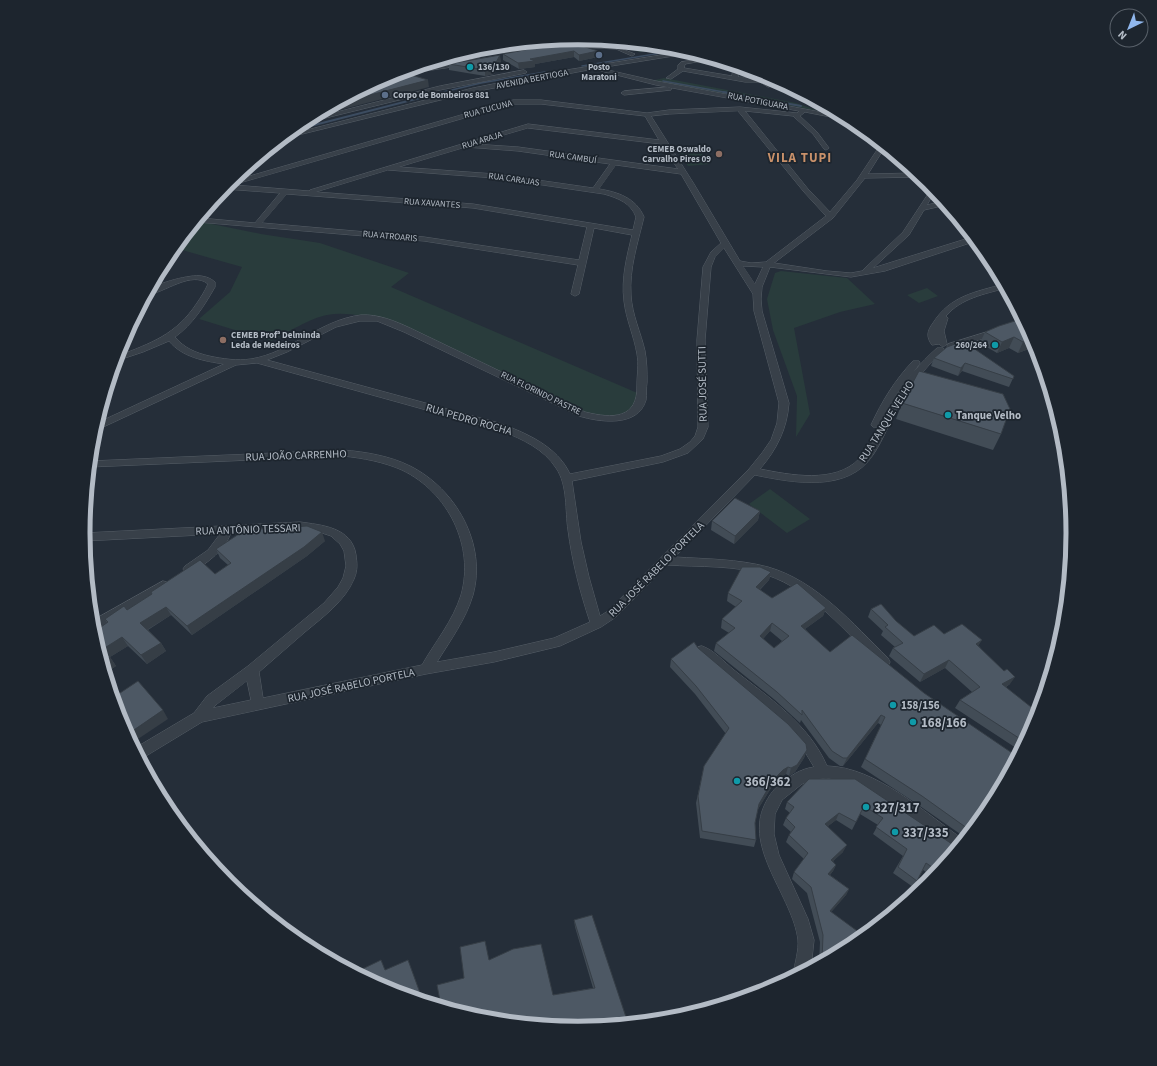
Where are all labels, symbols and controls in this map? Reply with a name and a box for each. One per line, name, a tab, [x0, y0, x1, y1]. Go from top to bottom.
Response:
north arrow	[1109, 8, 1149, 48]
text: N	[1115, 27, 1130, 43]
marker: Posto Maratoni	[594, 50, 604, 60]
place label: 136/130	[478, 61, 510, 74]
place label: Posto Maratoni	[581, 61, 617, 84]
marker: 136/130	[465, 62, 475, 72]
street label: AVENIDA BERTIOGA	[495, 66, 569, 93]
place label: Corpo de Bombeiros 881	[393, 89, 490, 102]
street label: RUA POTIGUARA	[726, 89, 789, 114]
marker: Corpo de Bombeiros 881	[380, 90, 390, 100]
street label: RUA TUCUNA	[462, 97, 514, 122]
street label: RUA ARAJA	[460, 128, 504, 153]
place label: CEMEB Oswaldo Carvalho Pires 09	[642, 143, 711, 166]
street label: RUA CAMBUÍ	[549, 148, 598, 167]
marker: CEMEB Oswaldo Carvalho Pires 09	[714, 149, 724, 159]
district label: VILA TUPI	[767, 149, 832, 167]
street label: RUA CARAJAS	[488, 169, 541, 190]
street label: RUA XAVANTES	[403, 195, 461, 212]
street label: RUA ATROARIS	[362, 228, 418, 245]
place label: CEMEB Profª Delminda Leda de Medeiros	[231, 329, 321, 352]
marker: CEMEB Profª Delminda Leda de Medeiros	[218, 335, 228, 345]
place label: 260/264	[955, 339, 987, 352]
marker: 260/264	[990, 340, 1000, 350]
street label: RUA JOSÉ SUTTI	[694, 346, 711, 422]
street label: RUA FLORINDO PASTRE	[499, 368, 583, 419]
street label: RUA TANQUE VELHO	[855, 378, 918, 465]
street label: RUA PEDRO ROCHA	[424, 400, 514, 439]
place label: Tanque Velho	[956, 408, 1021, 423]
marker: Tanque Velho	[943, 410, 953, 420]
street label: RUA JOÃO CARRENHO	[245, 446, 347, 465]
street label: RUA JOSÉ RABELO PORTELA	[605, 518, 707, 620]
street label: RUA ANTÔNIO TESSARI	[195, 520, 301, 539]
street label: RUA JOSÉ RABELO PORTELA	[286, 665, 416, 706]
place label: 158/156	[901, 698, 940, 713]
marker: 158/156	[888, 700, 898, 710]
place label: 168/166	[921, 714, 967, 732]
marker: 168/166	[908, 717, 918, 727]
place label: 366/362	[745, 773, 791, 791]
marker: 366/362	[732, 776, 742, 786]
place label: 327/317	[874, 799, 920, 817]
marker: 327/317	[861, 802, 871, 812]
place label: 337/335	[903, 824, 949, 842]
marker: 337/335	[890, 827, 900, 837]

